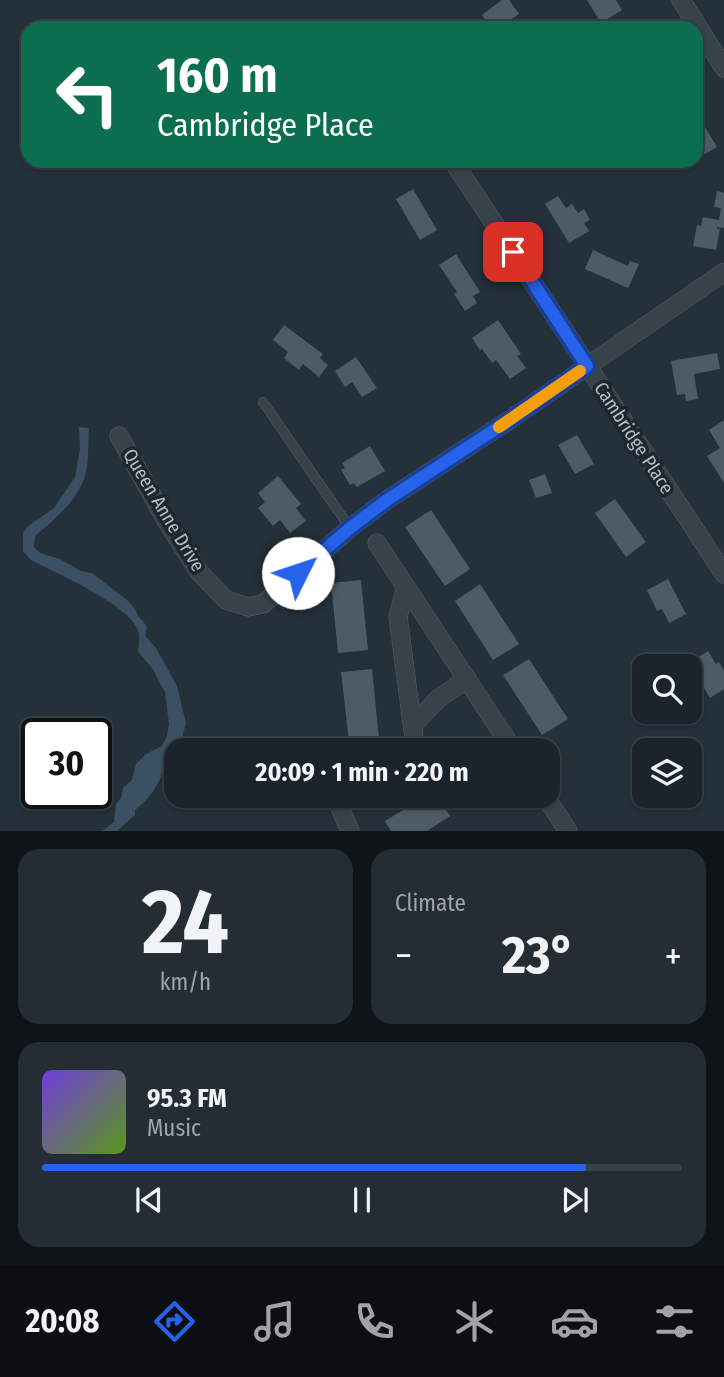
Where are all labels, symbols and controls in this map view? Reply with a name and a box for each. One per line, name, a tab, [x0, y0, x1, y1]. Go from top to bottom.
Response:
text: 160 m	[157, 46, 278, 105]
icon: left	[42, 49, 133, 140]
text: Cambridge Place	[157, 106, 374, 144]
pin	[483, 222, 543, 282]
icon: arrive	[494, 233, 532, 271]
street label: Cambridge Place	[589, 378, 679, 498]
street label: Queen Anne Drive	[118, 444, 210, 576]
position arrow	[261, 536, 335, 610]
map controls	[632, 654, 702, 808]
button: search	[632, 654, 702, 724]
speed limit sign: 30	[21, 718, 112, 809]
button: layers	[632, 738, 702, 808]
text: 20:09 · 1 min · 220 m	[255, 757, 469, 788]
text: 24	[142, 868, 229, 977]
text: Climate	[395, 889, 466, 917]
text: 23°	[502, 924, 575, 987]
text: −	[395, 933, 412, 979]
text: +	[665, 933, 682, 979]
text: km/h	[160, 968, 211, 996]
text: 95.3 FM	[147, 1083, 227, 1114]
text: Music	[147, 1114, 201, 1142]
icon: previous	[130, 1181, 168, 1219]
icon: pause	[343, 1181, 381, 1219]
icon: next	[556, 1181, 594, 1219]
icon: directions	[150, 1297, 199, 1346]
icon: music	[250, 1297, 299, 1346]
icon: phone	[350, 1297, 399, 1346]
icon: climate	[450, 1297, 499, 1346]
icon: car	[550, 1297, 599, 1346]
icon: filters	[650, 1297, 699, 1346]
text: 20:08	[25, 1302, 99, 1340]

